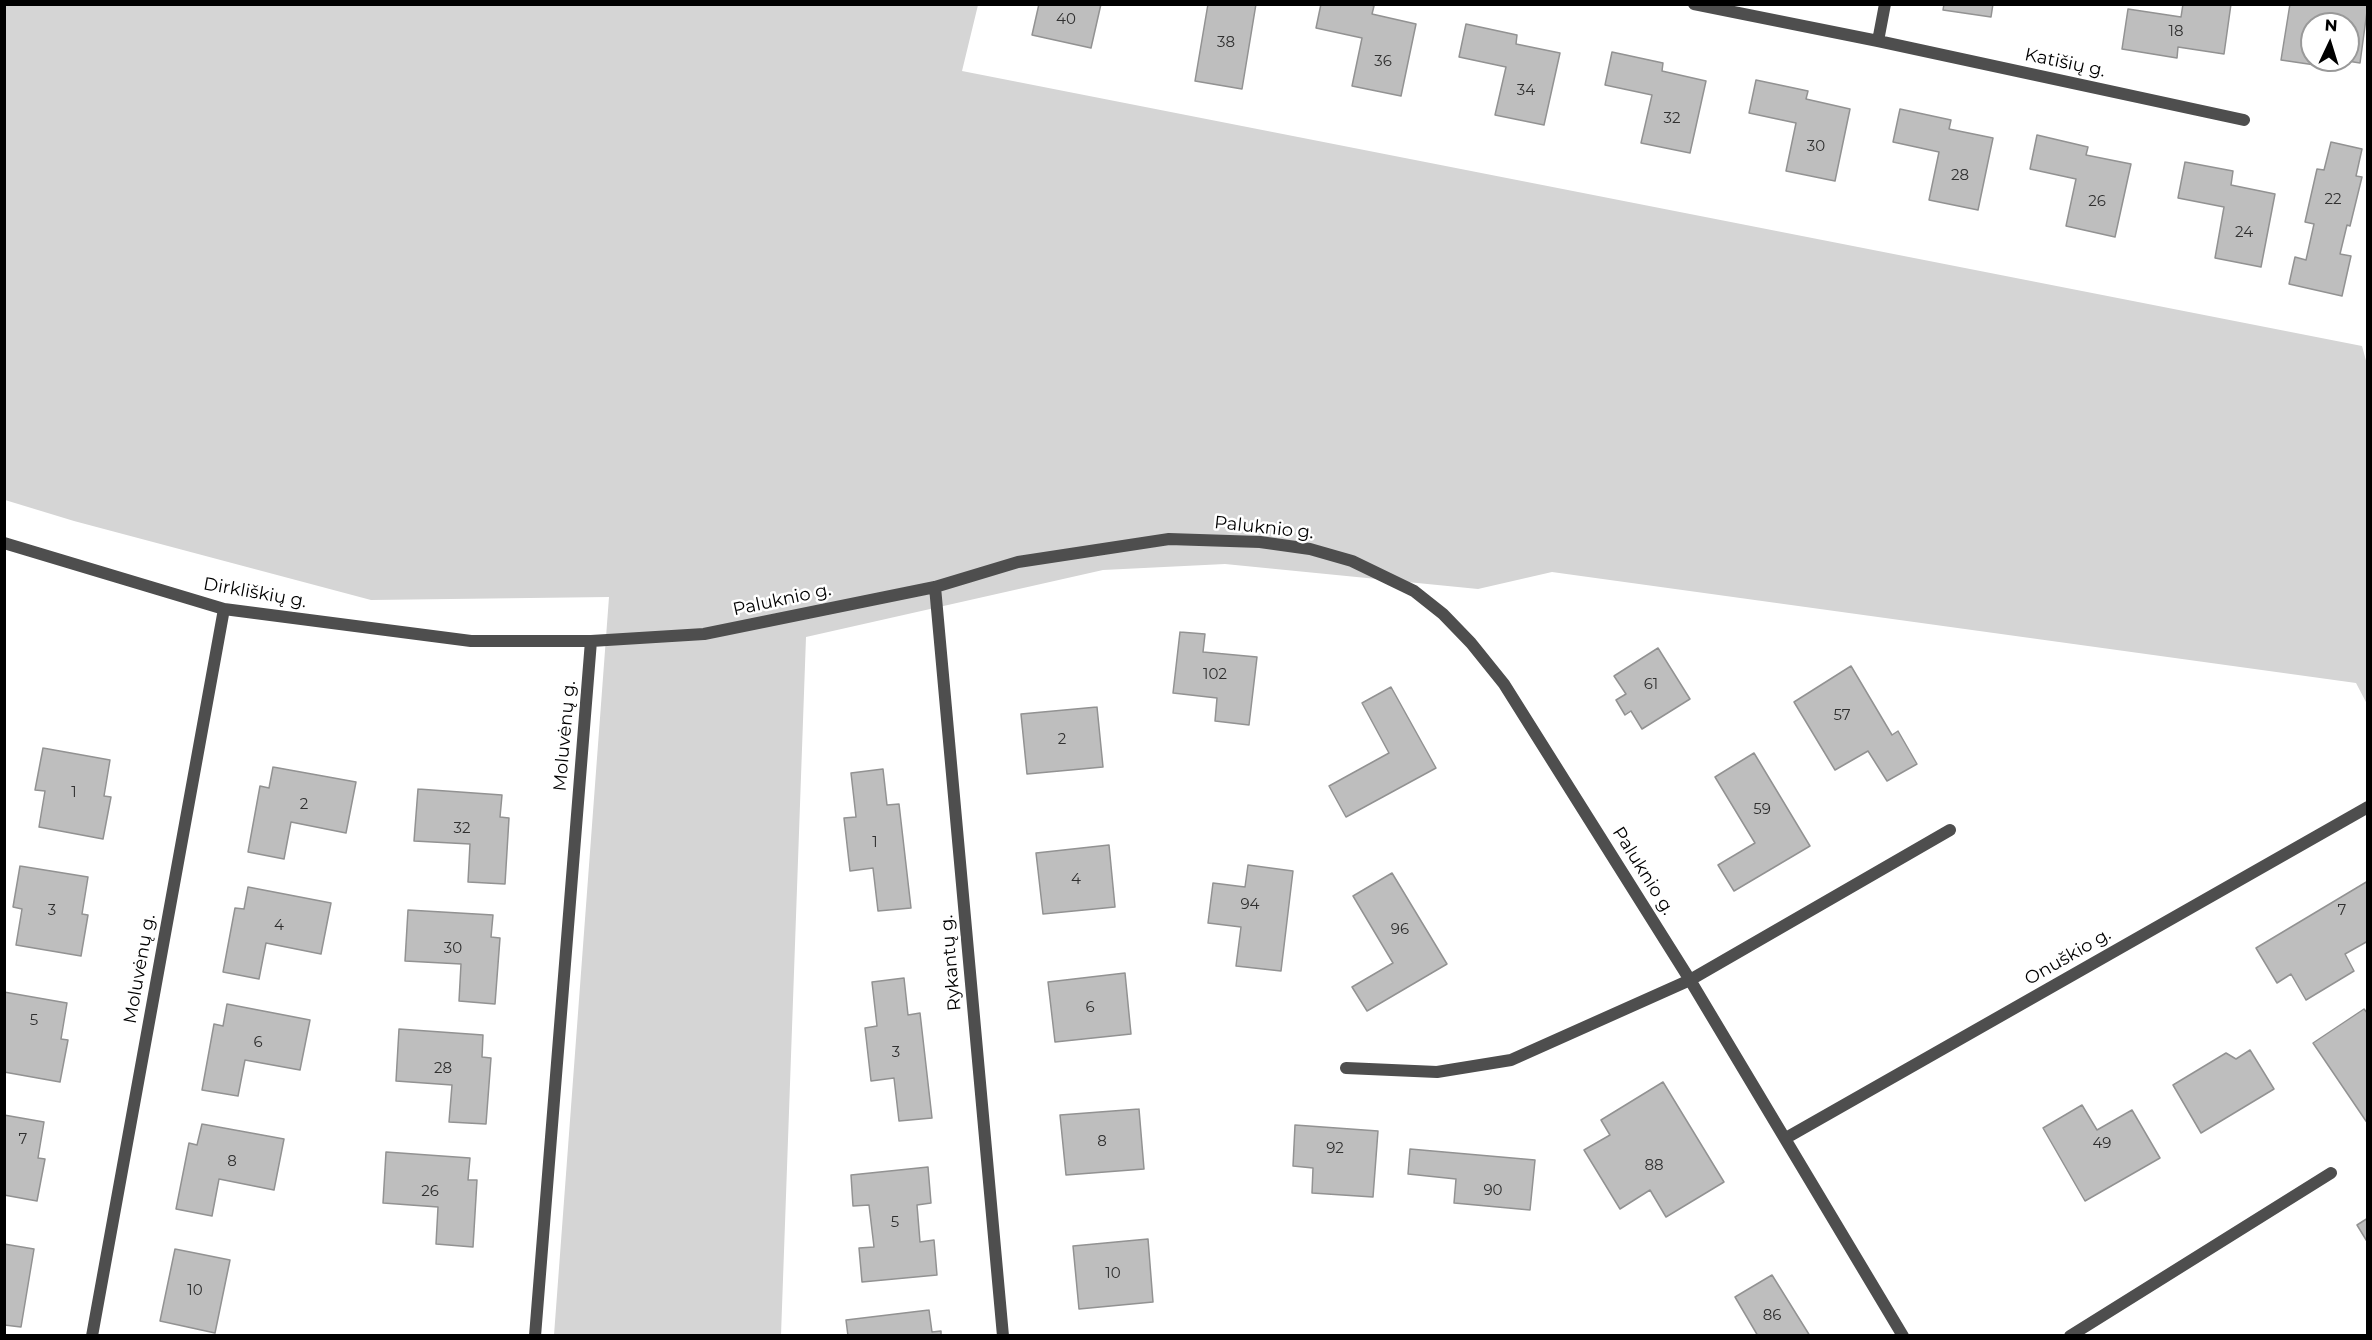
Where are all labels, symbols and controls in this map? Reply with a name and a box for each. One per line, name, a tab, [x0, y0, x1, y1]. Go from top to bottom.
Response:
house number: 40	[1056, 11, 1076, 29]
north arrow	[2300, 12, 2360, 72]
text: N	[2324, 16, 2338, 35]
house number: 18	[2169, 23, 2183, 41]
house number: 38	[1217, 34, 1235, 52]
street label: Katišių g.	[2023, 44, 2107, 82]
house number: 36	[1374, 53, 1392, 71]
house number: 34	[1517, 82, 1535, 100]
house number: 32	[1664, 110, 1680, 128]
house number: 30	[1807, 138, 1825, 156]
house number: 28	[1951, 167, 1969, 185]
house number: 22	[2324, 191, 2342, 209]
house number: 26	[2088, 193, 2106, 211]
house number: 24	[2235, 224, 2253, 242]
street label: Paluknio g.	[1213, 512, 1315, 544]
street label: Dirkliškių g.	[202, 573, 308, 613]
street label: Paluknio g.	[731, 579, 833, 621]
house number: 102	[1203, 666, 1227, 684]
house number: 61	[1644, 676, 1658, 694]
street label: Moluvėnų g.	[549, 680, 581, 792]
house number: 57	[1833, 707, 1851, 725]
house number: 2	[1058, 731, 1066, 749]
house number: 1	[71, 784, 77, 802]
house number: 2	[300, 796, 308, 814]
house number: 59	[1753, 801, 1771, 819]
house number: 32	[454, 820, 470, 838]
street label: Paluknio g.	[1607, 823, 1679, 919]
house number: 1	[872, 834, 878, 852]
house number: 4	[1071, 871, 1081, 889]
house number: 94	[1240, 896, 1260, 914]
house number: 3	[48, 902, 56, 920]
house number: 7	[2338, 902, 2346, 920]
street label: Moluvėnų g.	[120, 913, 160, 1025]
street label: Rykantų g.	[936, 914, 966, 1012]
house number: 4	[274, 917, 284, 935]
house number: 96	[1391, 921, 1409, 939]
street label: Onuškio g.	[2021, 924, 2115, 990]
house number: 30	[444, 940, 462, 958]
house number: 6	[1085, 999, 1095, 1017]
house number: 5	[30, 1012, 38, 1030]
house number: 6	[253, 1034, 263, 1052]
house number: 3	[892, 1044, 900, 1062]
house number: 28	[434, 1060, 452, 1078]
house number: 7	[19, 1131, 27, 1149]
house number: 8	[1097, 1133, 1107, 1151]
house number: 49	[2093, 1135, 2111, 1153]
house number: 92	[1326, 1140, 1344, 1158]
house number: 8	[227, 1153, 237, 1171]
house number: 88	[1644, 1157, 1664, 1175]
house number: 90	[1483, 1182, 1503, 1200]
house number: 26	[421, 1183, 439, 1201]
house number: 5	[891, 1214, 899, 1232]
house number: 10	[1105, 1265, 1121, 1283]
house number: 10	[187, 1282, 203, 1300]
house number: 86	[1763, 1307, 1781, 1325]

